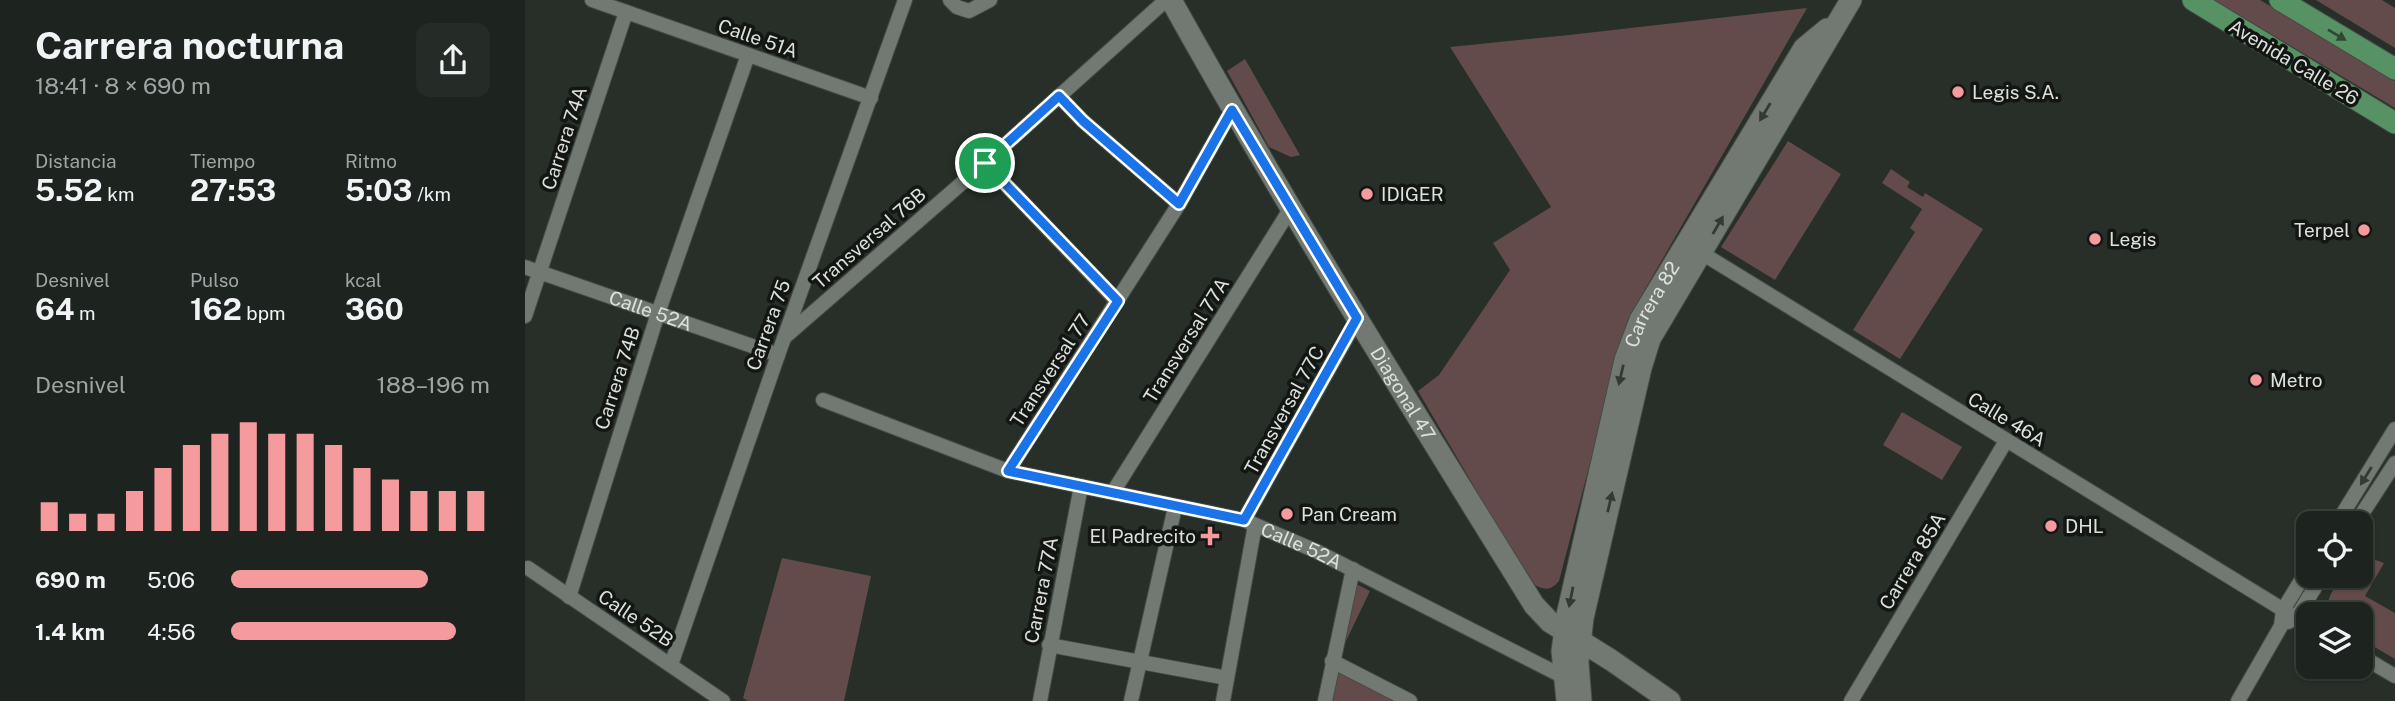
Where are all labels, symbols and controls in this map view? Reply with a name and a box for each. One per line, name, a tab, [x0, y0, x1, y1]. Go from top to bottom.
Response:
street label: Calle 51A	[715, 14, 801, 62]
street label: Avenida Calle 26	[2225, 15, 2363, 109]
text: Carrera nocturna	[35, 23, 344, 68]
button: share	[416, 23, 490, 97]
one-way arrow	[2328, 28, 2347, 41]
text: 18:41 · 8 × 690 m	[35, 72, 211, 99]
place label: Legis S.A.	[1972, 81, 2059, 103]
street label: Carrera 74A	[537, 83, 591, 193]
marker: Legis S.A.	[1950, 84, 1966, 100]
one-way arrow	[1759, 103, 1772, 122]
pin	[955, 133, 1015, 193]
icon: arrive	[966, 144, 1004, 182]
text: Distancia	[35, 150, 117, 172]
text: Tiempo	[190, 150, 255, 172]
text: Ritmo	[345, 150, 397, 172]
text: 5.52	[35, 172, 103, 208]
text: 27:53	[190, 172, 276, 208]
text: 5:03	[345, 172, 413, 208]
text: km	[103, 183, 134, 205]
text: /km	[413, 183, 451, 205]
street label: Transversal 76B	[808, 183, 930, 293]
place label: IDIGER	[1381, 183, 1444, 205]
marker: IDIGER	[1359, 186, 1375, 202]
one-way arrow	[1712, 215, 1725, 234]
place label: Terpel	[2294, 219, 2350, 241]
marker: Terpel	[2356, 222, 2372, 238]
place label: Legis	[2109, 228, 2156, 250]
marker: Legis	[2087, 231, 2103, 247]
street label: Carrera 82	[1620, 257, 1684, 350]
text: Desnivel	[35, 269, 110, 291]
text: Pulso	[190, 269, 239, 291]
text: kcal	[345, 269, 382, 291]
street label: Transversal 77A	[1139, 273, 1233, 407]
street label: Carrera 75	[741, 277, 795, 373]
street label: Calle 52A	[606, 286, 695, 335]
text: 64	[35, 291, 74, 327]
text: 162	[190, 291, 242, 327]
text: 360	[345, 291, 404, 327]
text: m	[74, 302, 95, 324]
text: bpm	[242, 302, 285, 324]
street label: Transversal 77	[1005, 310, 1095, 430]
street label: Carrera 74B	[590, 324, 644, 432]
street label: Transversal 77C	[1240, 342, 1328, 478]
street label: Diagonal 47	[1366, 343, 1440, 444]
one-way arrow	[1615, 364, 1626, 386]
place label: Metro	[2270, 369, 2322, 391]
text: Desnivel	[35, 371, 126, 398]
text: 188–196 m	[377, 371, 490, 398]
marker: Metro	[2248, 372, 2264, 388]
street label: Calle 46A	[1964, 387, 2050, 451]
one-way arrow	[2359, 467, 2372, 486]
one-way arrow	[1604, 491, 1615, 513]
place label: Pan Cream	[1301, 503, 1397, 525]
marker: Pan Cream	[1279, 506, 1295, 522]
street label: Carrera 85A	[1874, 509, 1950, 613]
map controls	[2296, 511, 2373, 679]
button: locate	[2296, 511, 2373, 588]
place label: DHL	[2065, 515, 2104, 537]
street label: Calle 52A	[1258, 518, 1346, 573]
marker: DHL	[2043, 518, 2059, 534]
place label: El Padrecito	[1089, 525, 1196, 547]
marker: El Padrecito	[1202, 528, 1218, 544]
street label: Carrera 77A	[1020, 535, 1062, 645]
text: 690 m	[35, 566, 106, 593]
text: 5:06	[147, 566, 195, 593]
street label: Calle 52B	[594, 585, 678, 651]
one-way arrow	[1565, 586, 1576, 608]
button: layers	[2296, 602, 2373, 679]
text: 1.4 km	[35, 618, 105, 645]
text: 4:56	[147, 618, 196, 645]

